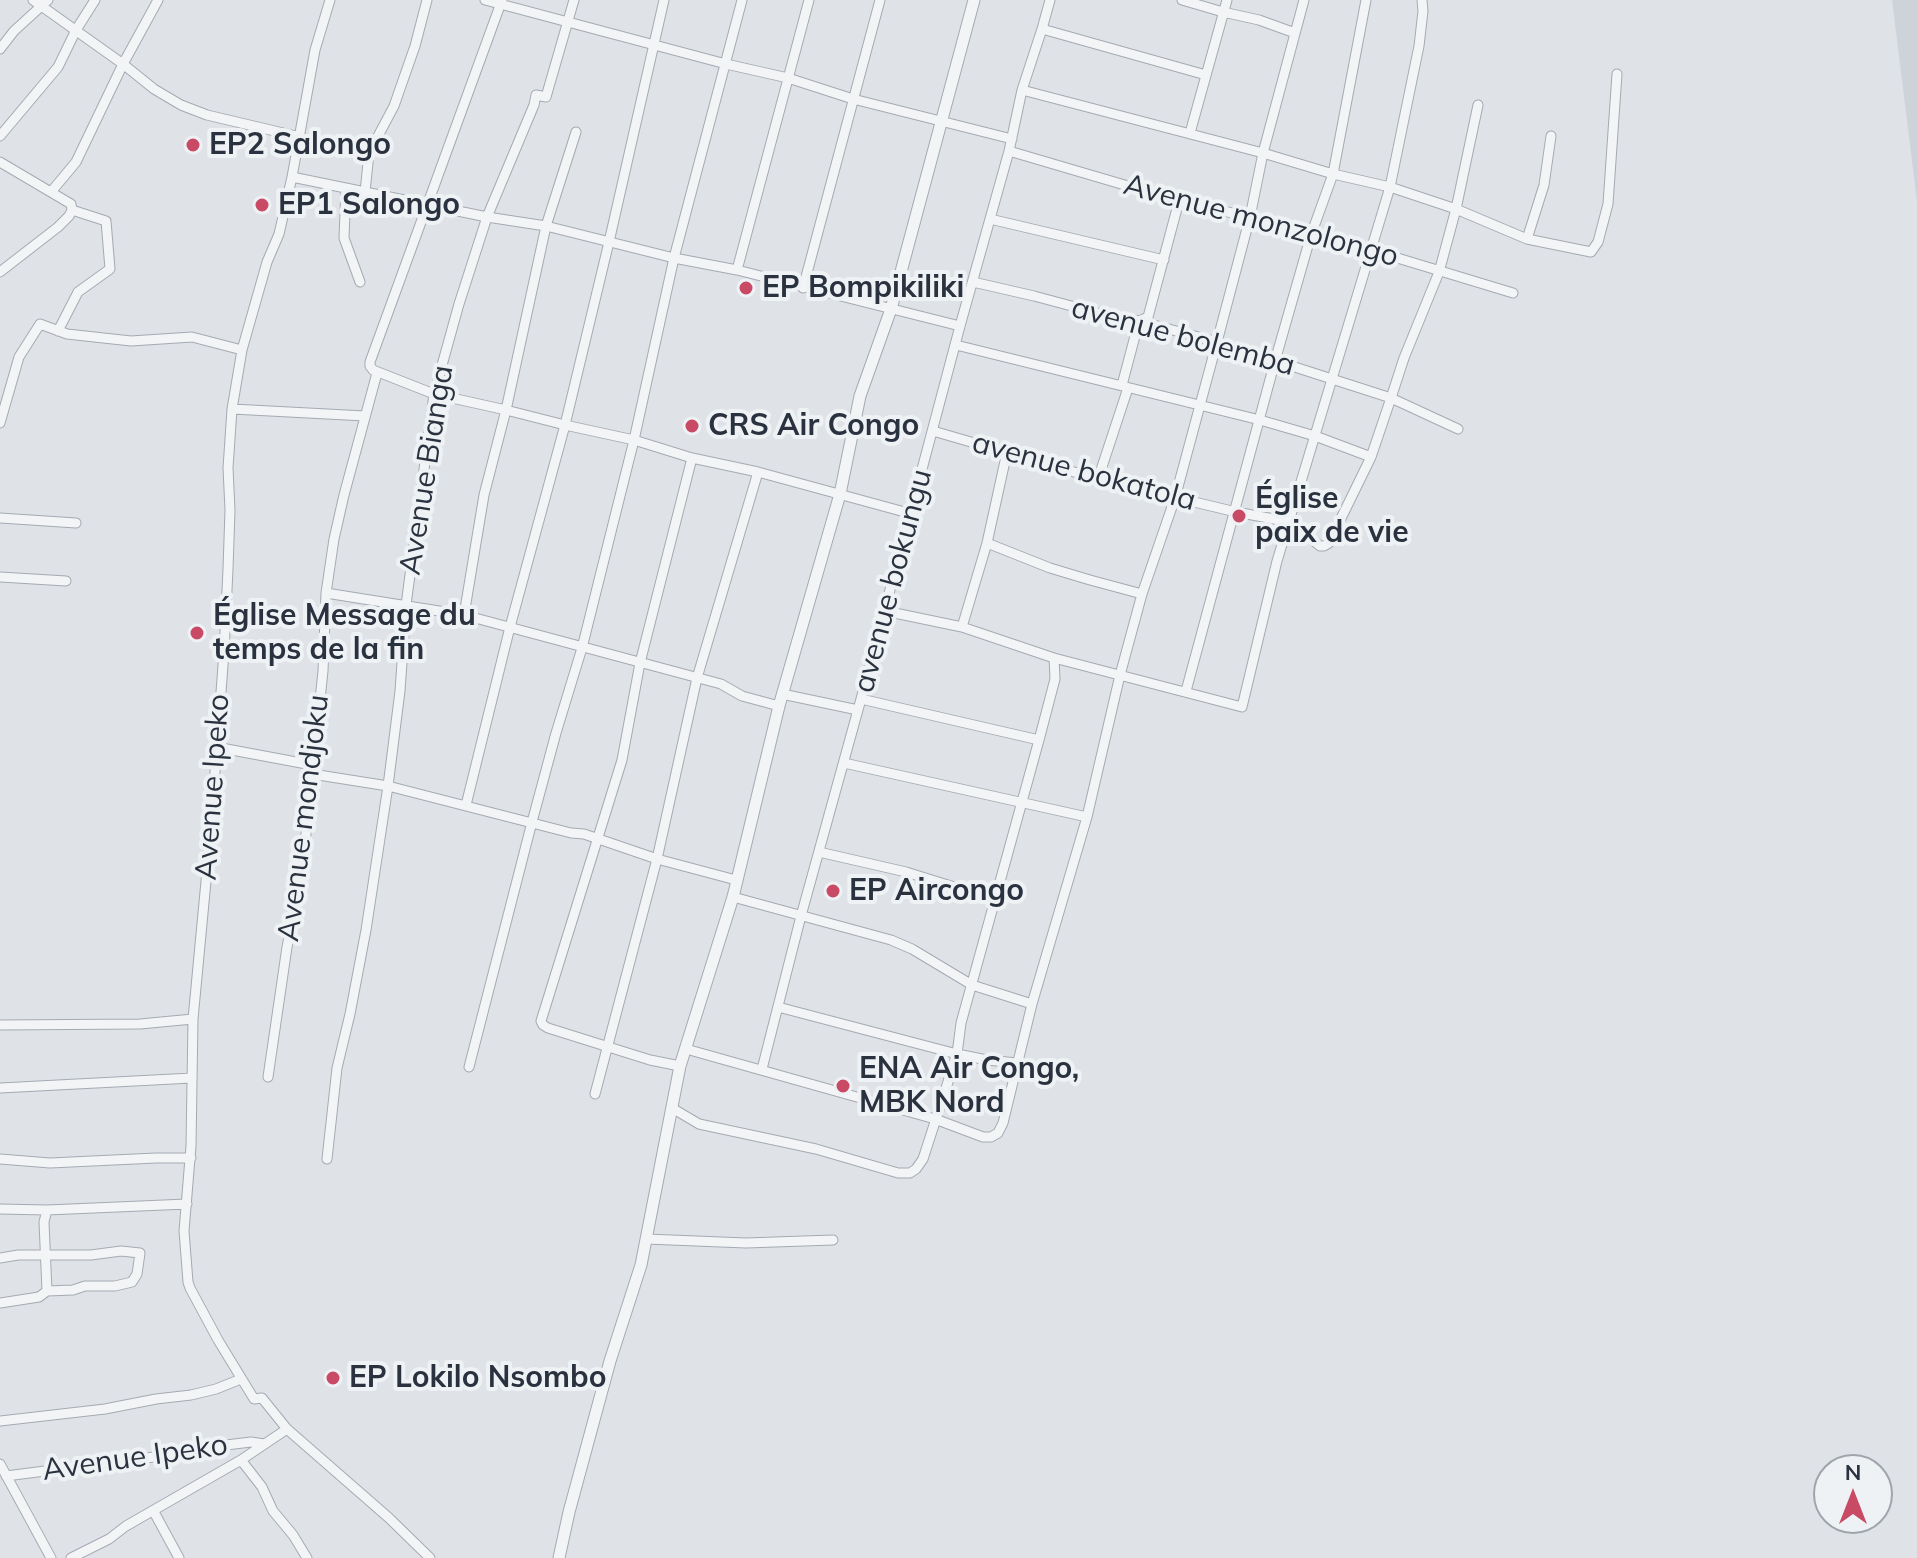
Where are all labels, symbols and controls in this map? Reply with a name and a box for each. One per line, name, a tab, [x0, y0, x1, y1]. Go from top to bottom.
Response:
place label: EP2 Salongo	[209, 127, 391, 163]
marker: EP2 Salongo	[184, 136, 202, 154]
street label: Avenue monzolongo	[1120, 167, 1402, 275]
place label: EP1 Salongo	[278, 187, 460, 223]
marker: EP1 Salongo	[253, 196, 271, 214]
place label: EP Bompikiliki	[762, 270, 964, 306]
marker: EP Bompikiliki	[737, 279, 755, 297]
street label: avenue bolemba	[1067, 290, 1299, 384]
street label: Avenue Bianga	[393, 363, 461, 577]
place label: CRS Air Congo	[708, 408, 919, 444]
marker: CRS Air Congo	[683, 417, 701, 435]
street label: avenue bokatola	[968, 425, 1200, 519]
street label: avenue bokungu	[846, 465, 940, 697]
place label: Église paix de vie	[1255, 481, 1409, 552]
marker: Église paix de vie	[1230, 507, 1248, 525]
place label: Église Message du temps de la fin	[213, 598, 476, 668]
marker: Église Message du temps de la fin	[188, 624, 206, 642]
street label: Avenue Ipeko	[189, 693, 237, 881]
street label: Avenue mondjoku	[271, 693, 337, 943]
place label: EP Aircongo	[849, 873, 1024, 909]
marker: EP Aircongo	[824, 882, 842, 900]
place label: ENA Air Congo, MBK Nord	[859, 1051, 1079, 1122]
marker: ENA Air Congo, MBK Nord	[834, 1077, 852, 1095]
place label: EP Lokilo Nsombo	[349, 1360, 606, 1396]
marker: EP Lokilo Nsombo	[324, 1369, 342, 1387]
street label: Avenue Ipeko	[40, 1427, 230, 1489]
north arrow	[1813, 1454, 1893, 1534]
text: N	[1845, 1458, 1861, 1486]

